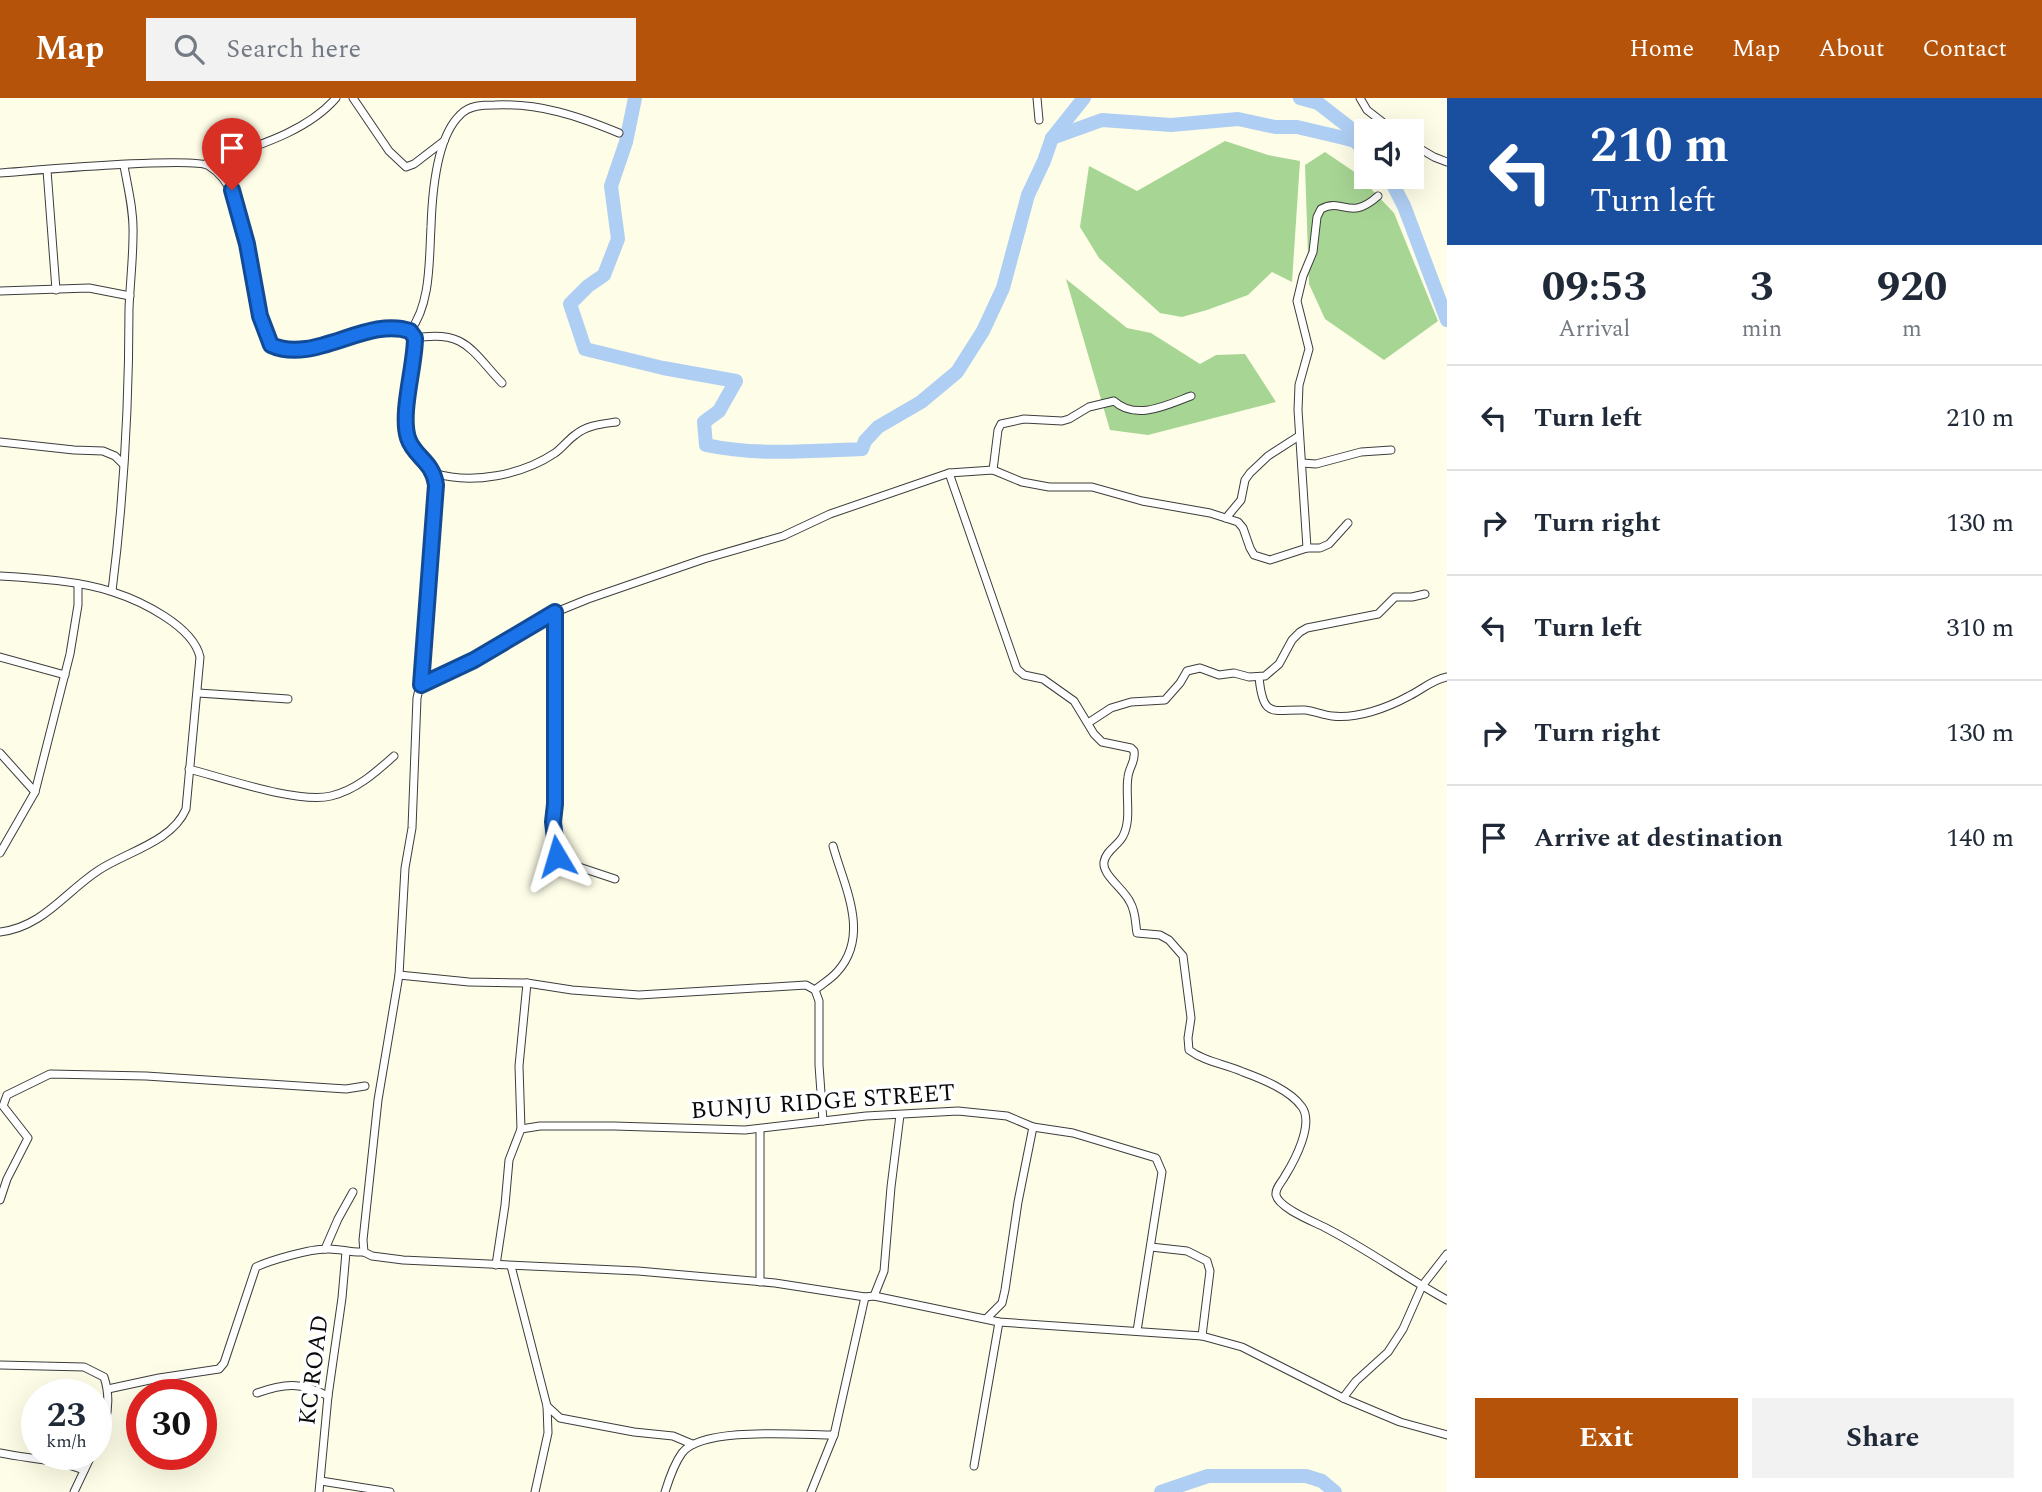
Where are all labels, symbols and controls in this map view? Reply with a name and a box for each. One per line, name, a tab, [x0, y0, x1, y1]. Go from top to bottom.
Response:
search box	[146, 18, 636, 81]
text: Map	[35, 24, 104, 74]
text: Search here	[226, 29, 361, 69]
icon: search	[170, 30, 208, 68]
text: Home	[1629, 31, 1694, 67]
text: Map	[1732, 31, 1780, 67]
text: About	[1818, 31, 1884, 67]
text: Contact	[1922, 31, 2007, 67]
text: 210 m	[1590, 109, 1729, 184]
pin	[202, 118, 262, 190]
map controls	[1354, 119, 1424, 189]
button: sound	[1354, 119, 1424, 189]
icon: left	[1475, 126, 1566, 217]
icon: arrive	[213, 129, 251, 167]
text: Turn left	[1590, 177, 1716, 226]
text: 09:53	[1542, 256, 1647, 319]
text: 3	[1750, 256, 1774, 319]
text: 920	[1877, 256, 1947, 319]
text: Arrival	[1559, 312, 1630, 347]
text: min	[1742, 312, 1782, 347]
text: m	[1902, 312, 1922, 347]
text: Turn left	[1534, 398, 1642, 438]
text: 210 m	[1946, 398, 2014, 438]
icon: left	[1475, 399, 1513, 437]
text: Turn right	[1534, 503, 1661, 543]
text: 130 m	[1946, 503, 2014, 543]
icon: right	[1475, 504, 1513, 542]
text: Turn left	[1534, 608, 1642, 648]
text: 310 m	[1946, 608, 2014, 648]
icon: left	[1475, 609, 1513, 647]
text: Turn right	[1534, 713, 1661, 753]
text: 130 m	[1946, 713, 2014, 753]
icon: right	[1475, 714, 1513, 752]
text: Arrive at destination	[1534, 818, 1783, 858]
text: 140 m	[1946, 818, 2014, 858]
position arrow	[520, 819, 594, 893]
icon: arrive	[1475, 819, 1513, 857]
street label: BUNJU RIDGE STREET	[690, 1075, 956, 1129]
street label: KC ROAD	[289, 1313, 339, 1427]
speed limit sign: 30	[126, 1379, 217, 1470]
text: 23	[47, 1389, 86, 1442]
button: Exit	[1475, 1398, 1738, 1478]
button: Share	[1752, 1398, 2014, 1478]
text: km/h	[46, 1428, 87, 1455]

